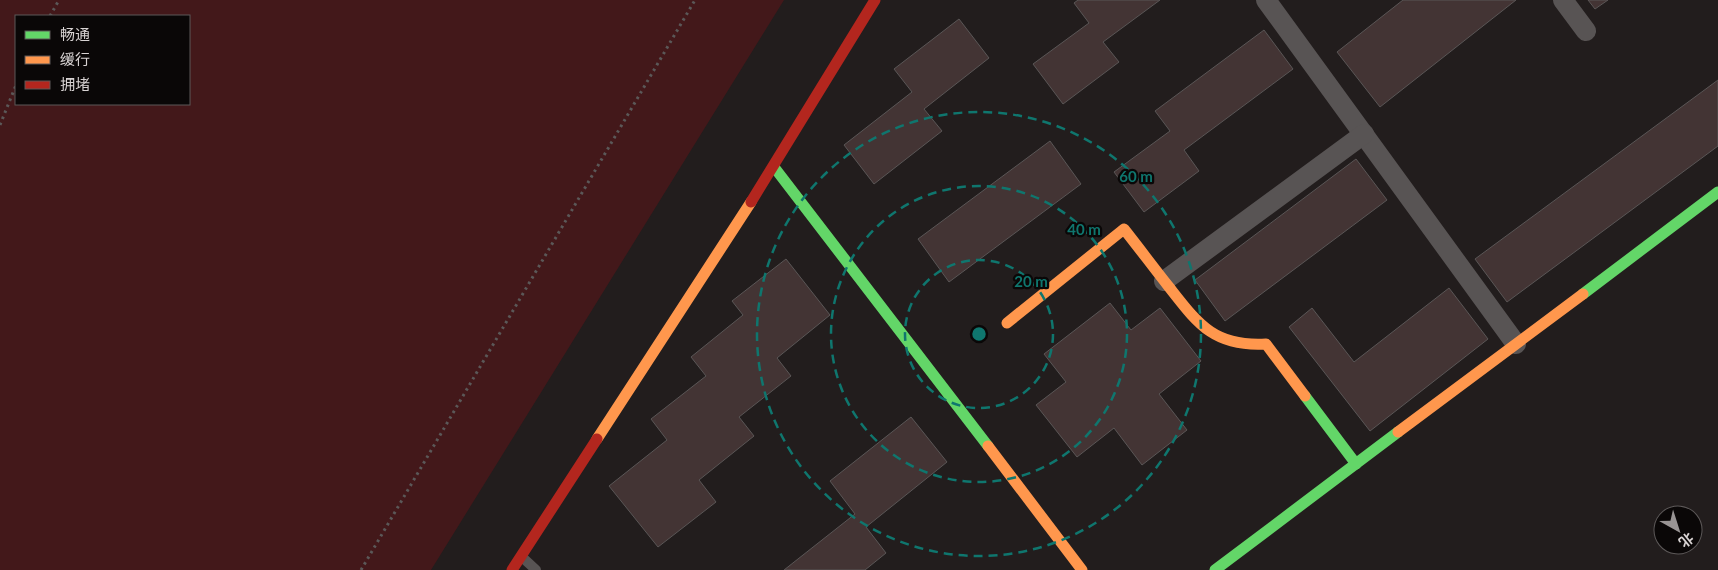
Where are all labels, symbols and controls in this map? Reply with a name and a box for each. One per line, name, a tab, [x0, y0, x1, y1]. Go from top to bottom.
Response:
legend	[15, 15, 190, 105]
text: 畅通	[60, 25, 90, 43]
text: 缓行	[60, 50, 90, 68]
text: 拥堵	[60, 75, 90, 93]
text: 60 m	[1119, 167, 1153, 185]
text: 40 m	[1067, 220, 1101, 238]
text: 20 m	[1014, 272, 1048, 290]
centre of rings	[970, 325, 988, 343]
north arrow	[1653, 505, 1703, 555]
text: 北	[1676, 529, 1697, 552]

